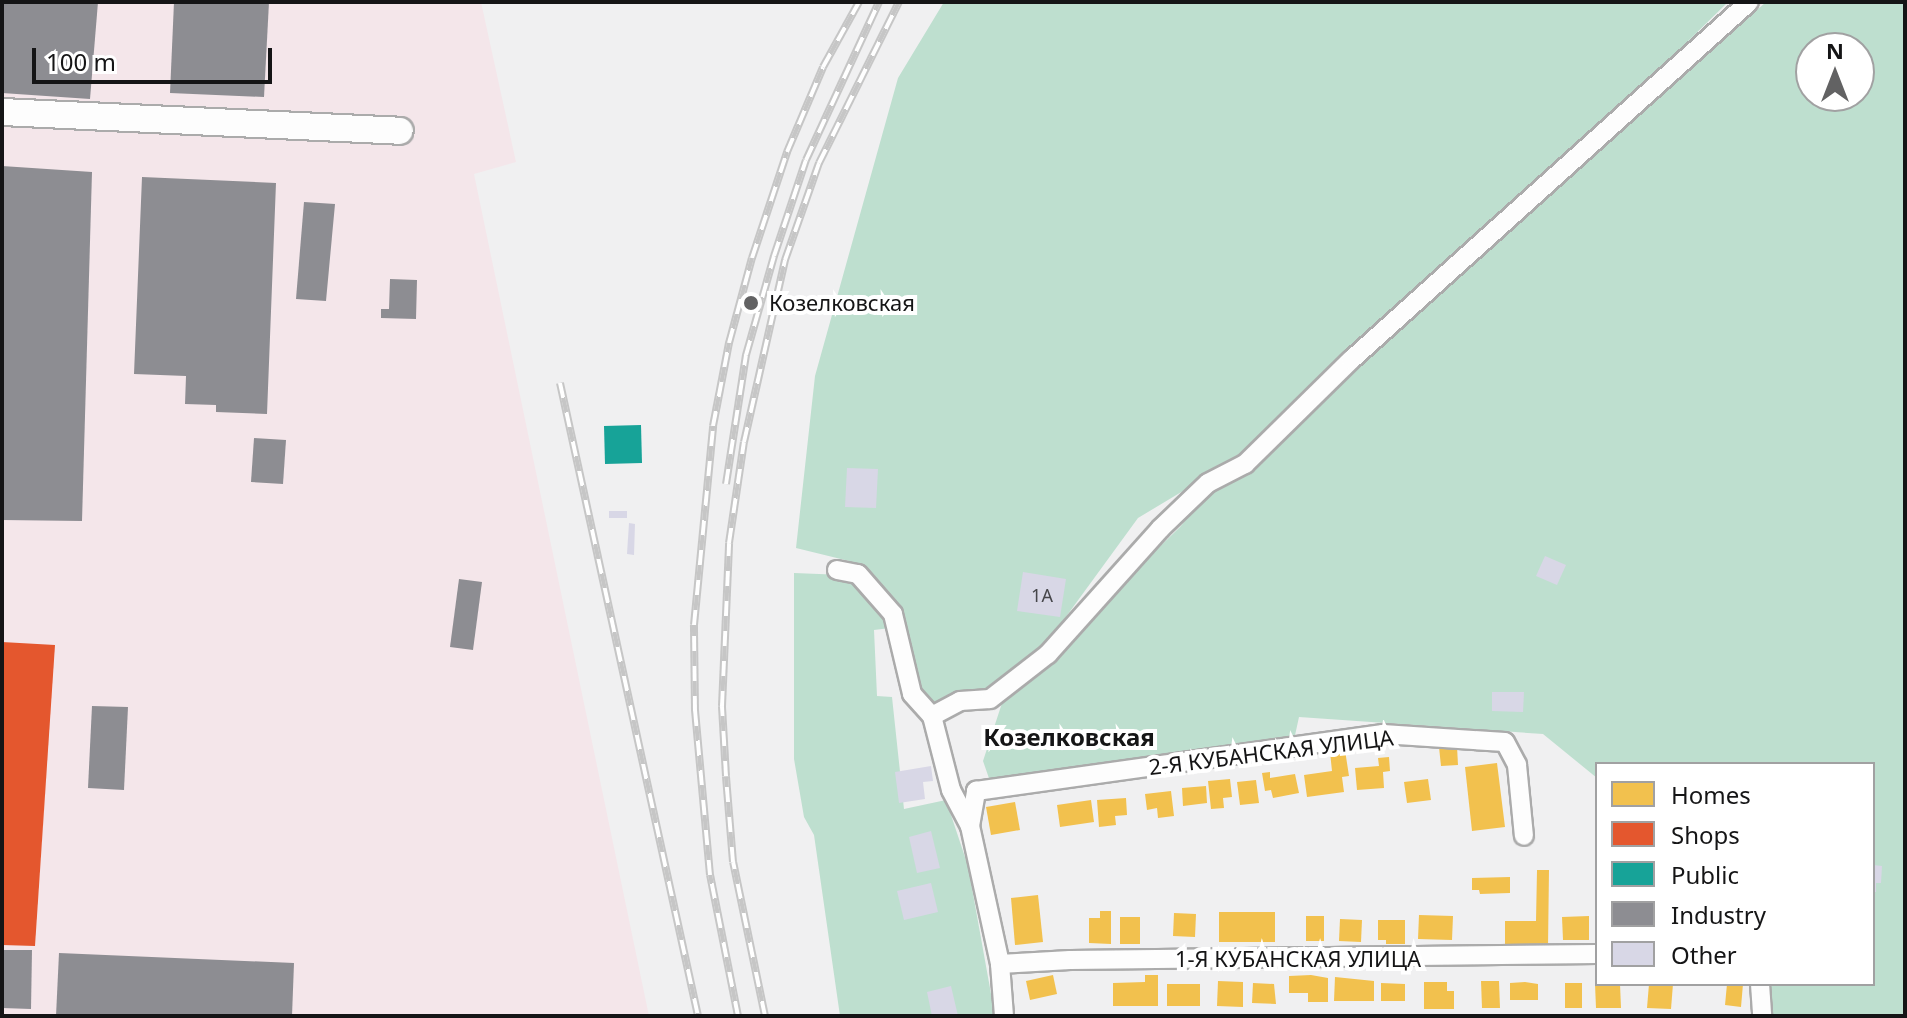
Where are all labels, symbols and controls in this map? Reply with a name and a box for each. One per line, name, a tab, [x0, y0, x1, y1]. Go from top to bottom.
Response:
scale bar	[36, 32, 276, 82]
north arrow	[1795, 32, 1875, 112]
text: N	[1826, 35, 1844, 65]
text: 100 m	[46, 45, 116, 78]
place label: Козелковская	[769, 290, 915, 316]
marker: Козелковская	[740, 292, 762, 314]
house number: 1А	[1031, 584, 1053, 606]
district label: Козелковская	[983, 723, 1155, 751]
street label: 2-Я КУБАНСКАЯ УЛИЦА	[1147, 724, 1395, 780]
legend	[1595, 762, 1875, 986]
text: Homes	[1671, 778, 1751, 811]
text: Shops	[1671, 818, 1740, 851]
text: Public	[1671, 858, 1739, 891]
text: Industry	[1671, 898, 1766, 931]
text: Other	[1671, 938, 1737, 971]
street label: 1-Я КУБАНСКАЯ УЛИЦА	[1175, 946, 1421, 972]

